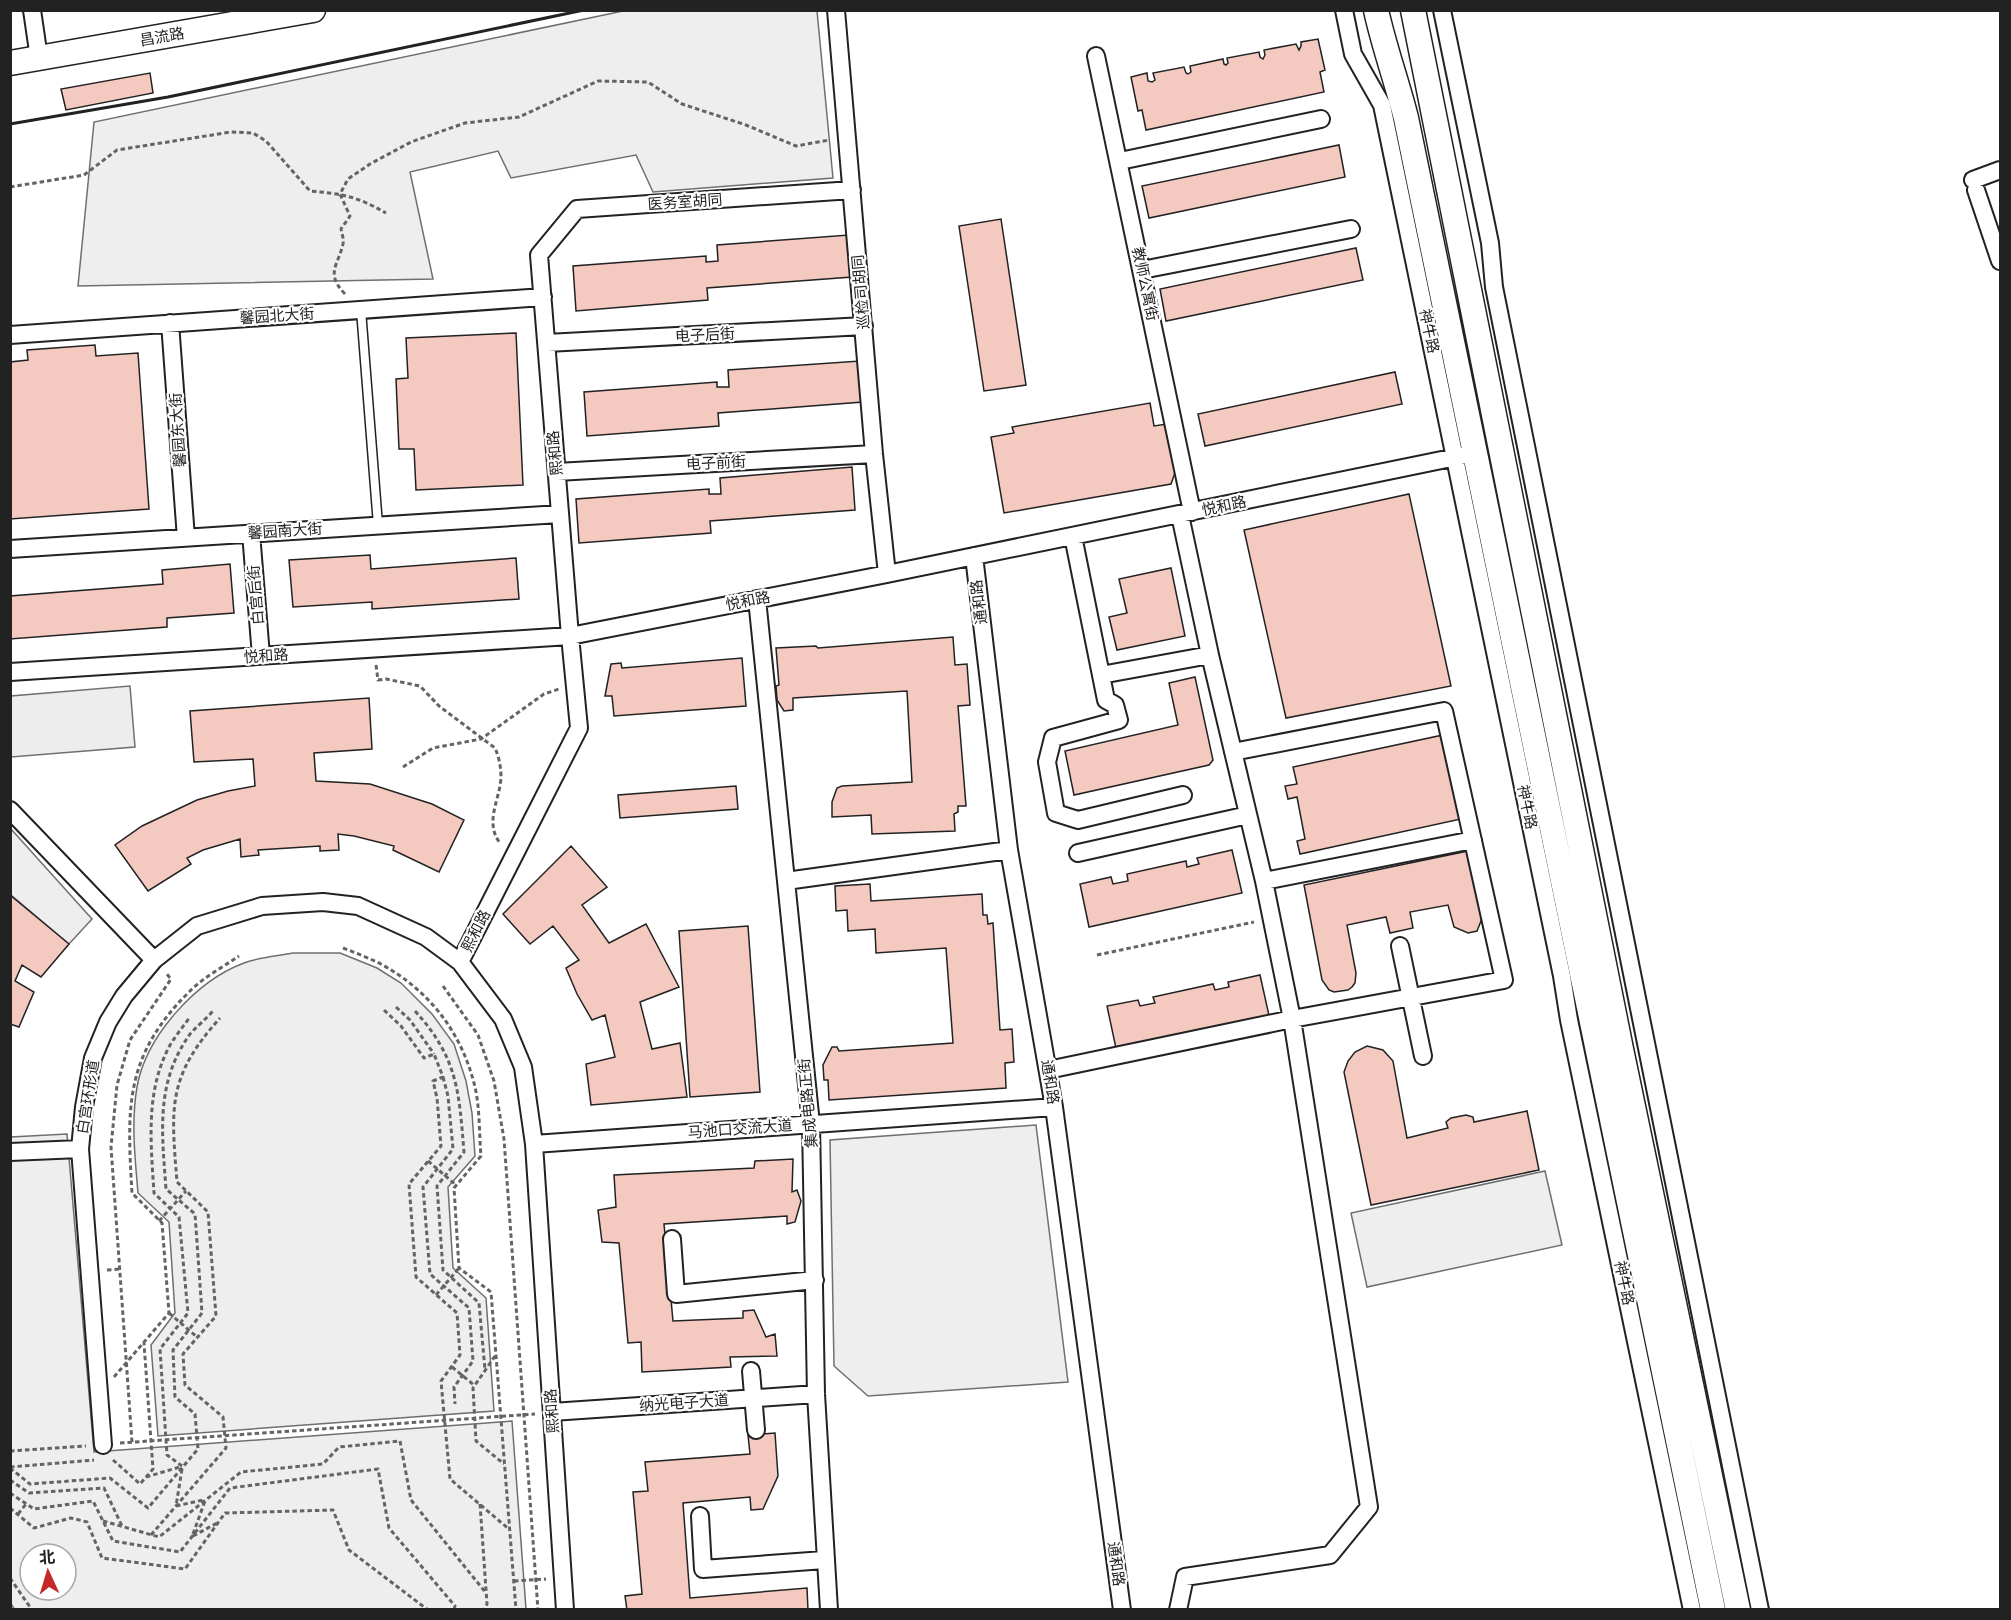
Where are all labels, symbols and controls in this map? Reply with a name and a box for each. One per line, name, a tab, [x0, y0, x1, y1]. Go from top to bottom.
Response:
street label: 昌流路	[138, 24, 186, 50]
street label: 医务室胡同	[647, 190, 723, 214]
street label: 教师公寓街	[1128, 245, 1162, 323]
street label: 巡检司胡同	[849, 254, 873, 330]
street label: 馨园北大街	[239, 304, 315, 328]
street label: 神牛路	[1416, 307, 1442, 355]
street label: 电子后街	[675, 324, 735, 346]
street label: 馨园东大街	[166, 392, 190, 468]
street label: 熙和路	[544, 430, 566, 476]
street label: 电子前街	[686, 452, 746, 474]
street label: 悦和路	[1200, 493, 1248, 519]
street label: 馨园南大街	[247, 519, 323, 543]
street label: 白宫后街	[244, 564, 268, 626]
street label: 通和路	[967, 579, 991, 625]
street label: 悦和路	[724, 588, 772, 614]
street label: 悦和路	[243, 645, 289, 667]
street label: 神牛路	[1514, 783, 1540, 831]
street label: 熙和路	[458, 907, 494, 955]
street label: 集成电路正街	[795, 1057, 821, 1149]
street label: 通和路	[1038, 1058, 1062, 1106]
street label: 白宫环形道	[73, 1059, 103, 1135]
street label: 马池口交流大道	[687, 1116, 793, 1142]
street label: 神牛路	[1611, 1259, 1637, 1307]
street label: 熙和路	[541, 1388, 563, 1434]
street label: 纳光电子大道	[638, 1391, 730, 1415]
street label: 通和路	[1104, 1540, 1128, 1588]
north arrow	[18, 1542, 78, 1602]
text: 北	[38, 1547, 56, 1568]

